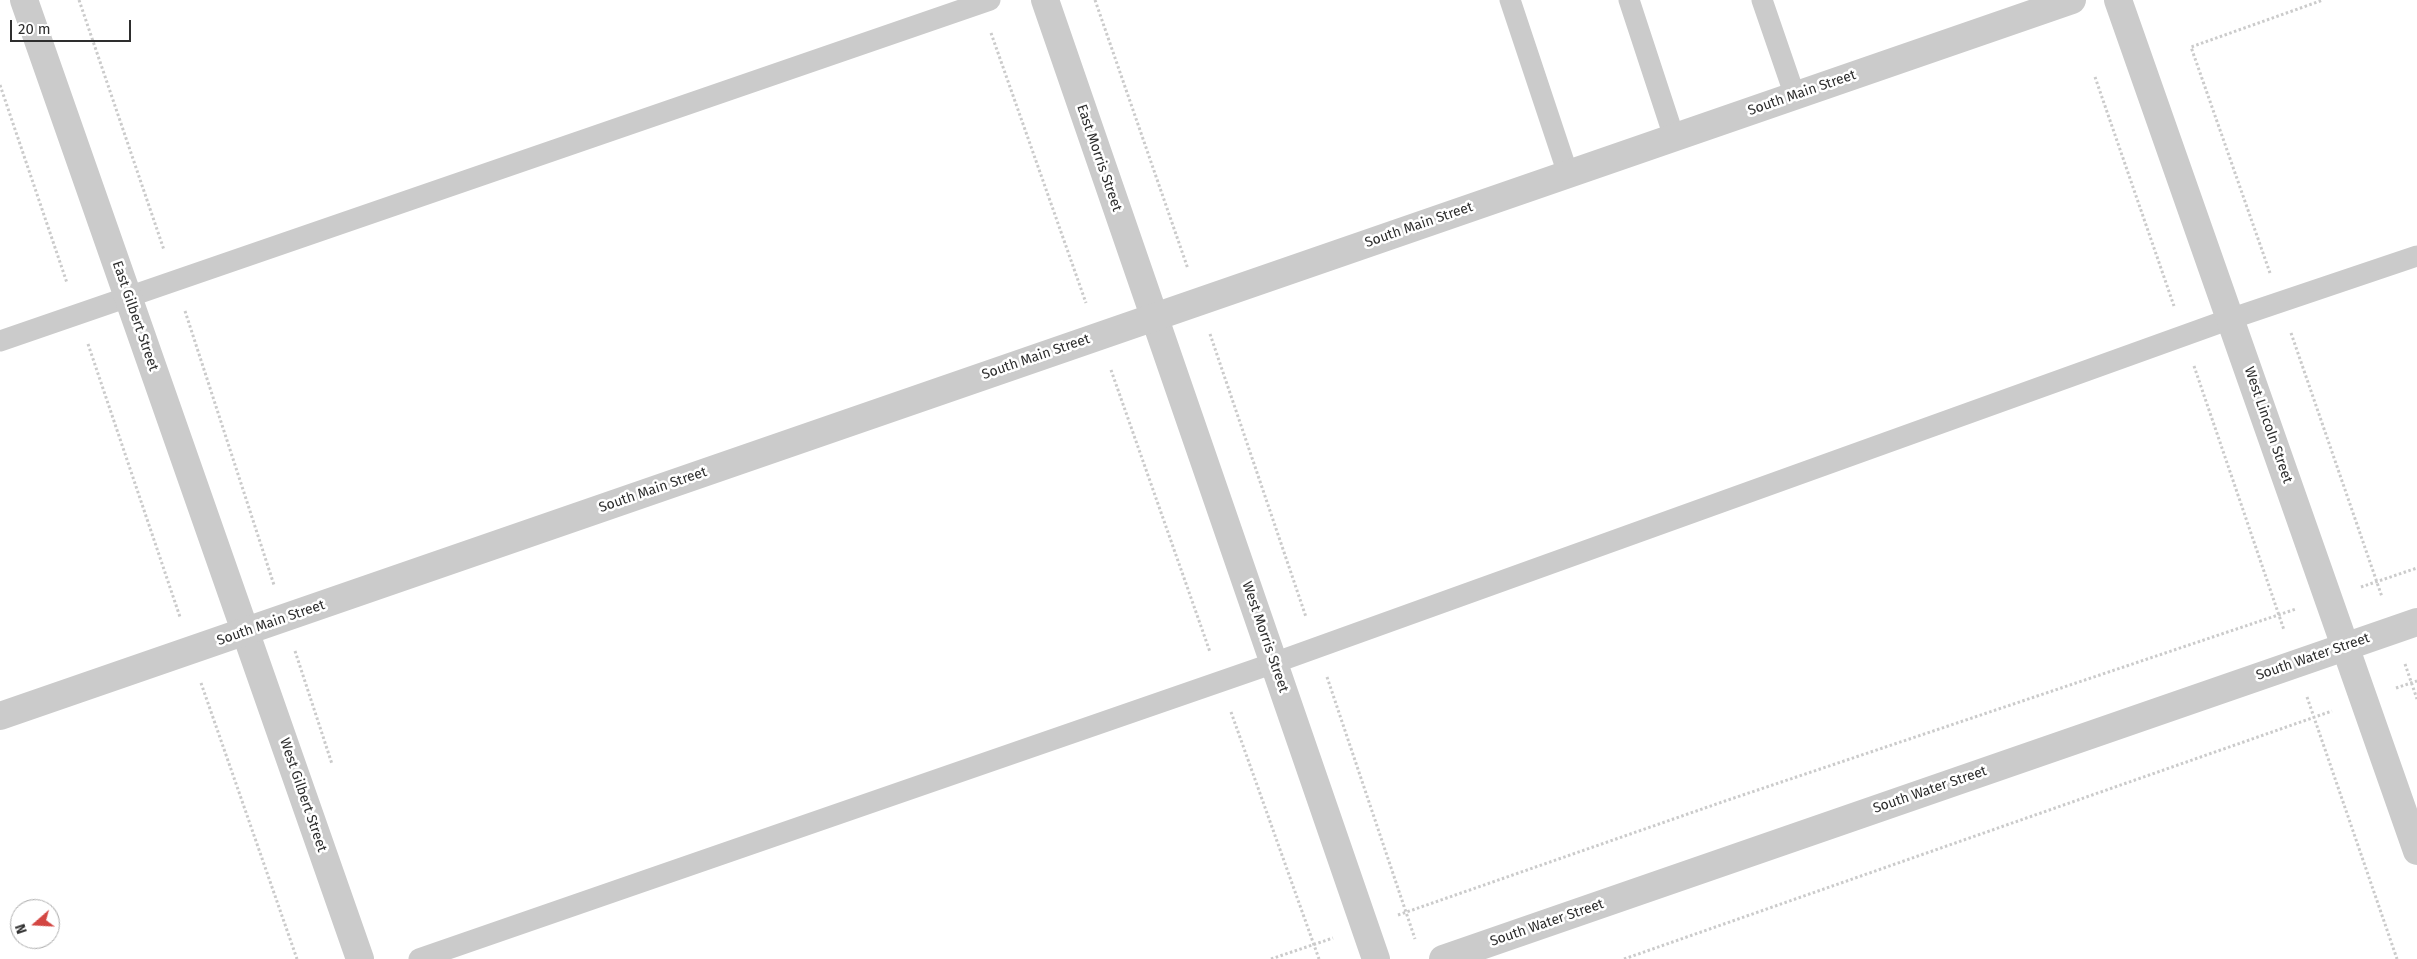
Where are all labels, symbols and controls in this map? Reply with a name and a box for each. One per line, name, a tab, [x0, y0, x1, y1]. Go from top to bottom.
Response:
scale bar	[12, 10, 134, 42]
text: 20 m	[18, 20, 51, 38]
street label: South Main Street	[1746, 67, 1858, 119]
street label: East Morris Street	[1073, 102, 1125, 214]
street label: South Main Street	[1363, 199, 1475, 251]
street label: East Gilbert Street	[108, 259, 162, 373]
street label: South Main Street	[980, 331, 1092, 383]
street label: West Lincoln Street	[2240, 365, 2296, 485]
street label: South Main Street	[597, 464, 709, 516]
street label: West Morris Street	[1238, 579, 1292, 695]
street label: South Main Street	[215, 597, 327, 649]
street label: South Water Street	[2254, 630, 2372, 684]
street label: West Gilbert Street	[276, 736, 330, 854]
street label: South Water Street	[1871, 763, 1989, 817]
street label: South Water Street	[1488, 896, 1606, 950]
north arrow	[10, 899, 60, 949]
text: N	[12, 922, 31, 936]

